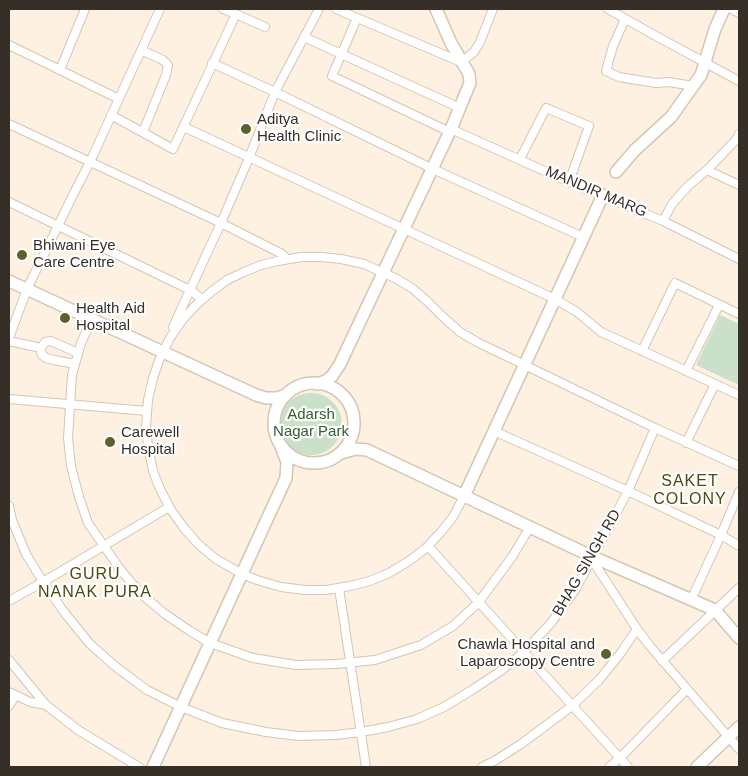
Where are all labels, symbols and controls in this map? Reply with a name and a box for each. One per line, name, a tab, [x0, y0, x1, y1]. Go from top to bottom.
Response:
place label: Aditya Health Clinic	[257, 111, 341, 146]
marker: Aditya Health Clinic	[239, 122, 253, 136]
street label: MANDIR MARG	[543, 163, 649, 221]
place label: Bhiwani Eye Care Centre	[33, 237, 116, 272]
marker: Bhiwani Eye Care Centre	[15, 248, 29, 262]
place label: Health Aid Hospital	[76, 300, 145, 335]
marker: Health Aid Hospital	[58, 311, 72, 325]
park label: Adarsh Nagar Park	[273, 406, 349, 441]
place label: Carewell Hospital	[121, 424, 179, 459]
marker: Carewell Hospital	[103, 435, 117, 449]
district label: SAKET COLONY	[652, 472, 728, 510]
street label: BHAG SINGH RD	[549, 507, 625, 619]
district label: GURU NANAK PURA	[37, 565, 153, 603]
place label: Chawla Hospital and Laparoscopy Centre	[457, 636, 595, 671]
marker: Chawla Hospital and Laparoscopy Centre	[599, 647, 613, 661]

